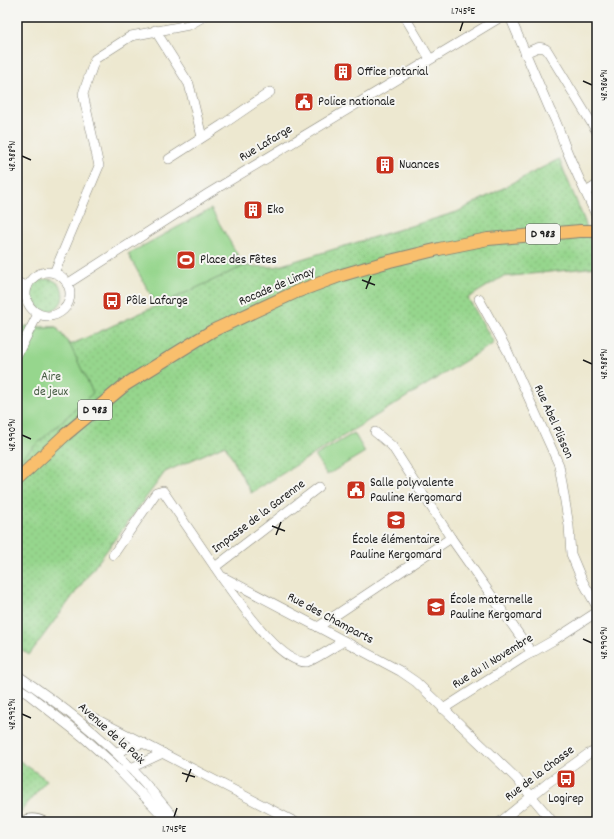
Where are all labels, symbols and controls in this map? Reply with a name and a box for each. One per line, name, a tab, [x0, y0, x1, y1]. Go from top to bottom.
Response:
text: 1.745°E	[451, 5, 476, 19]
building icon: Office notarial	[332, 61, 354, 83]
place label: Office notarial	[357, 63, 428, 82]
text: 48.986°N	[598, 69, 612, 101]
public building icon: Police nationale	[293, 91, 315, 113]
place label: Police nationale	[318, 93, 395, 112]
street label: Rue Lafarge	[236, 121, 296, 167]
text: 48.988°N	[6, 141, 20, 171]
building icon: Nuances	[374, 154, 396, 176]
place label: Nuances	[399, 156, 440, 175]
building icon: Eko	[242, 199, 264, 221]
place label: Eko	[267, 201, 284, 220]
road number: D 983	[526, 224, 560, 244]
sports icon: Place des Fêtes	[175, 249, 197, 271]
place label: Place des Fêtes	[200, 251, 277, 270]
street label: Rocade de Limay	[236, 262, 319, 312]
bus stop icon: Pôle Lafarge	[101, 290, 123, 312]
place label: Pôle Lafarge	[126, 292, 188, 311]
text: 48.988°N	[598, 349, 612, 379]
park label: Aire de jeux	[34, 368, 68, 402]
street label: Rue Abel Plisson	[528, 382, 578, 462]
road number: D 983	[78, 400, 112, 420]
text: 48.990°N	[6, 419, 20, 451]
place label: Salle polyvalente Pauline Kergomard	[370, 474, 462, 508]
street label: Impasse de la Garenne	[208, 475, 310, 558]
public building icon: Salle polyvalente Pauline Kergomard	[345, 479, 367, 501]
school or university icon: École élémentaire Pauline Kergomard	[385, 509, 407, 531]
place label: École élémentaire Pauline Kergomard	[350, 531, 442, 565]
street label: Rue des Champarts	[283, 588, 377, 650]
place label: École maternelle Pauline Kergomard	[450, 591, 542, 625]
school or university icon: École maternelle Pauline Kergomard	[425, 596, 447, 618]
text: 48.990°N	[598, 627, 612, 659]
street label: Rue du 11 Novembre	[449, 629, 537, 695]
text: 48.992°N	[6, 698, 20, 730]
street label: Avenue de la Paix	[73, 699, 149, 770]
street label: Rue de la Chasse	[501, 741, 579, 806]
bus stop icon: Logirep	[555, 768, 577, 790]
place label: Logirep	[548, 790, 584, 809]
text: 1.745°E	[162, 823, 187, 837]

